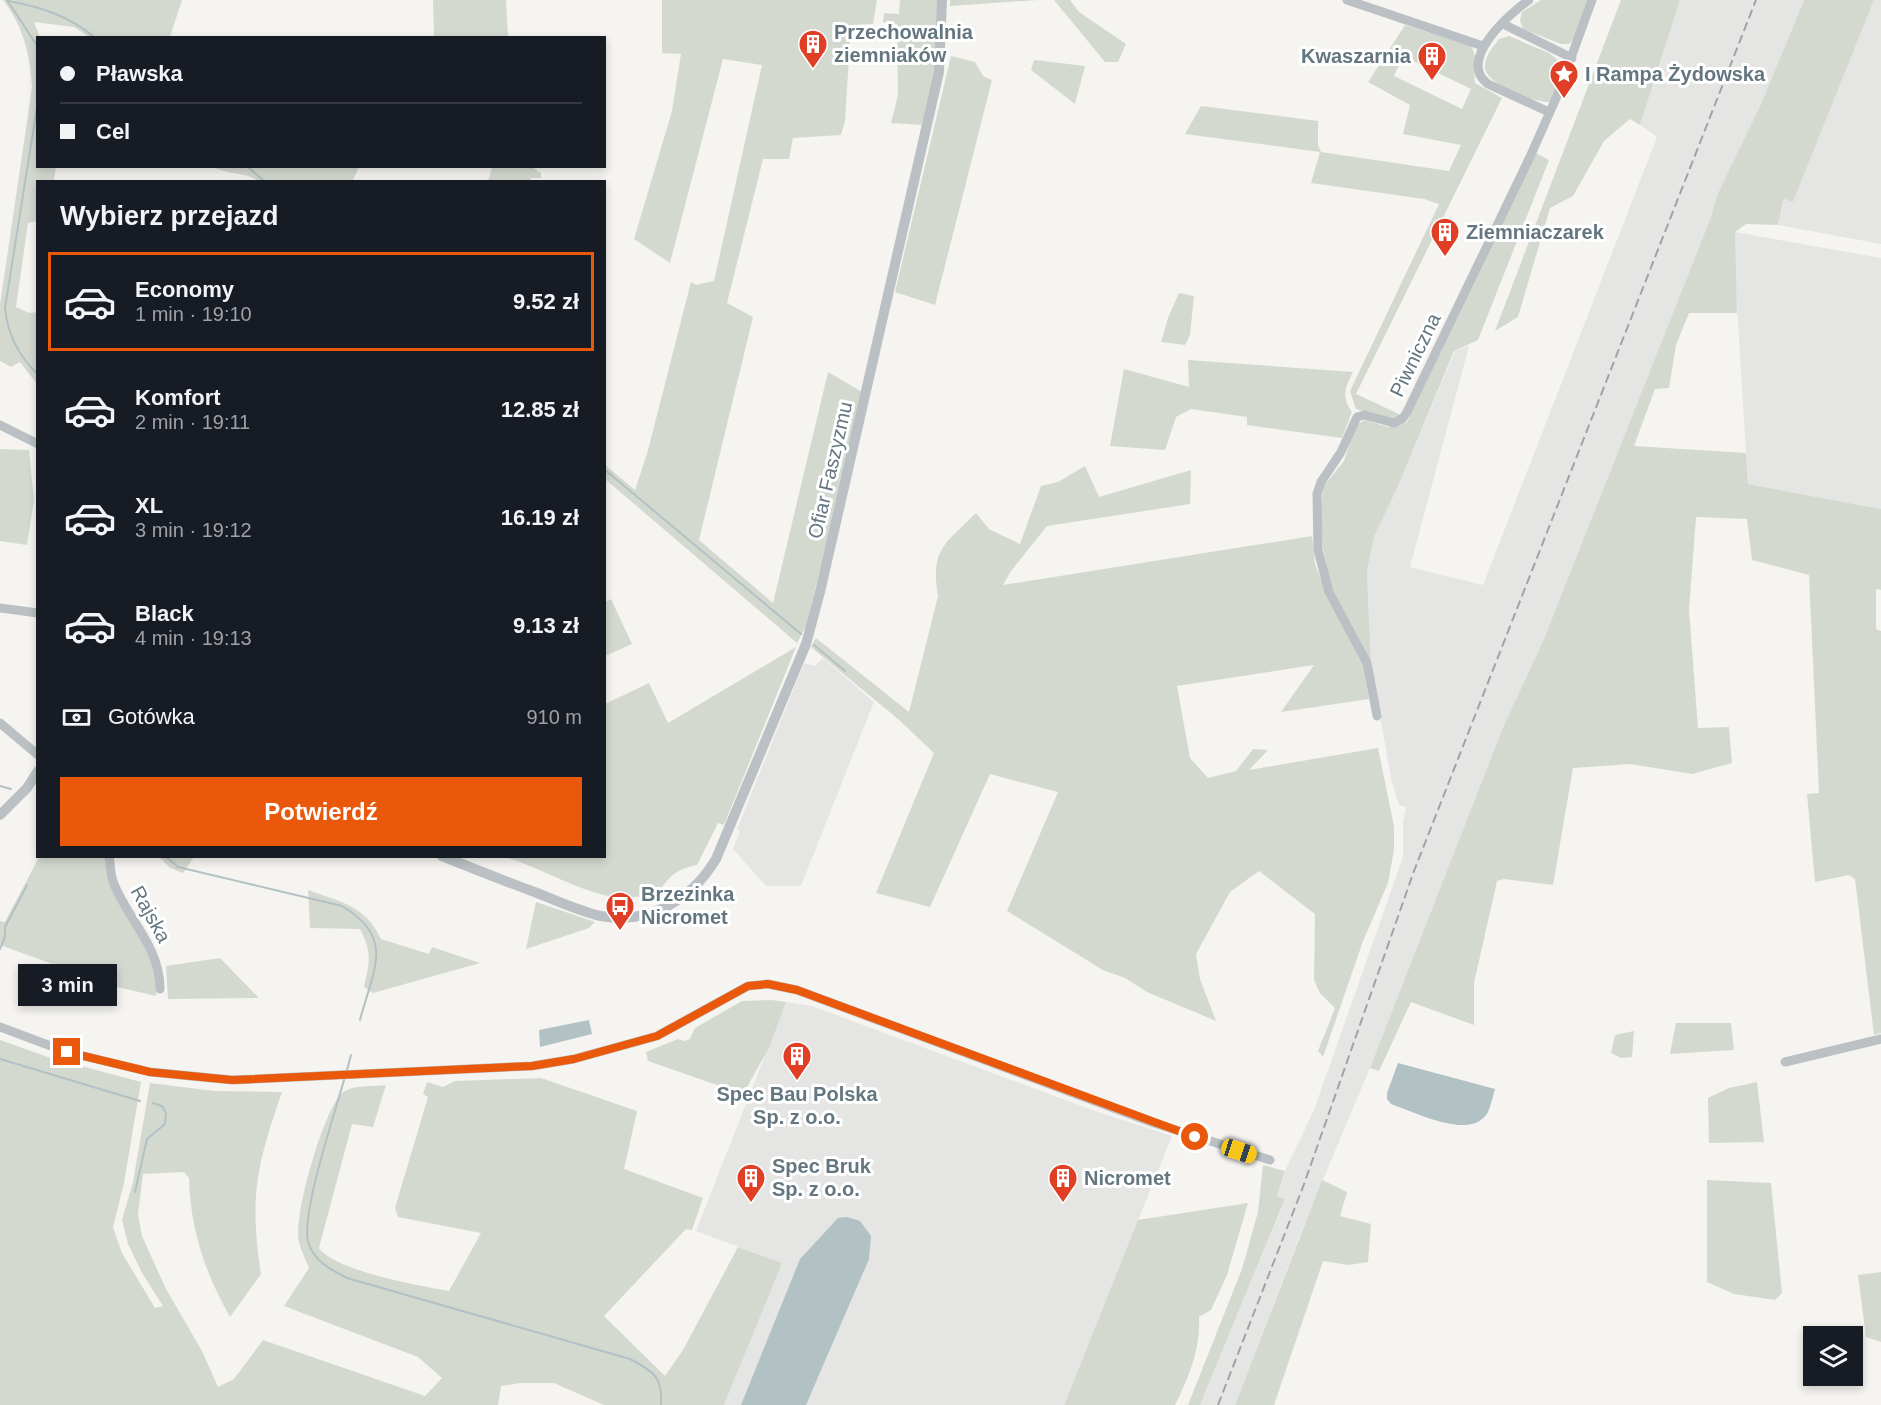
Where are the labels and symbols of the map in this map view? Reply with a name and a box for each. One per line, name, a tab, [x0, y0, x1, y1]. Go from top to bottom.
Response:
place label: Przechowalnia ziemniaków	[834, 21, 974, 66]
building icon: Przechowalnia ziemniaków	[797, 28, 829, 70]
building icon: Kwaszarnia	[1416, 40, 1448, 82]
place label: Kwaszarnia	[1301, 45, 1412, 67]
place icon: I Rampa Żydowska	[1548, 58, 1580, 100]
place label: I Rampa Żydowska	[1585, 63, 1766, 85]
building icon: Ziemniaczarek	[1429, 216, 1461, 258]
place label: Ziemniaczarek	[1466, 221, 1605, 243]
street label: Piwniczna	[1385, 309, 1445, 400]
street label: Ofiar Faszyzmu	[804, 399, 856, 541]
street label: Rajska	[127, 882, 176, 947]
place label: Brzezinka Nicromet	[641, 883, 735, 928]
bus stop icon: Brzezinka Nicromet	[604, 890, 636, 932]
callout: 3 min	[17, 965, 116, 1007]
route end	[53, 1038, 80, 1065]
building icon: Spec Bau Polska Sp. z o.o.	[781, 1040, 813, 1082]
place label: Spec Bau Polska Sp. z o.o.	[716, 1083, 878, 1128]
route start	[1181, 1123, 1208, 1150]
car	[1219, 1137, 1259, 1165]
place label: Spec Bruk Sp. z o.o.	[772, 1155, 872, 1200]
building icon: Spec Bruk Sp. z o.o.	[735, 1162, 767, 1204]
building icon: Nicromet	[1047, 1162, 1079, 1204]
place label: Nicromet	[1084, 1167, 1171, 1189]

